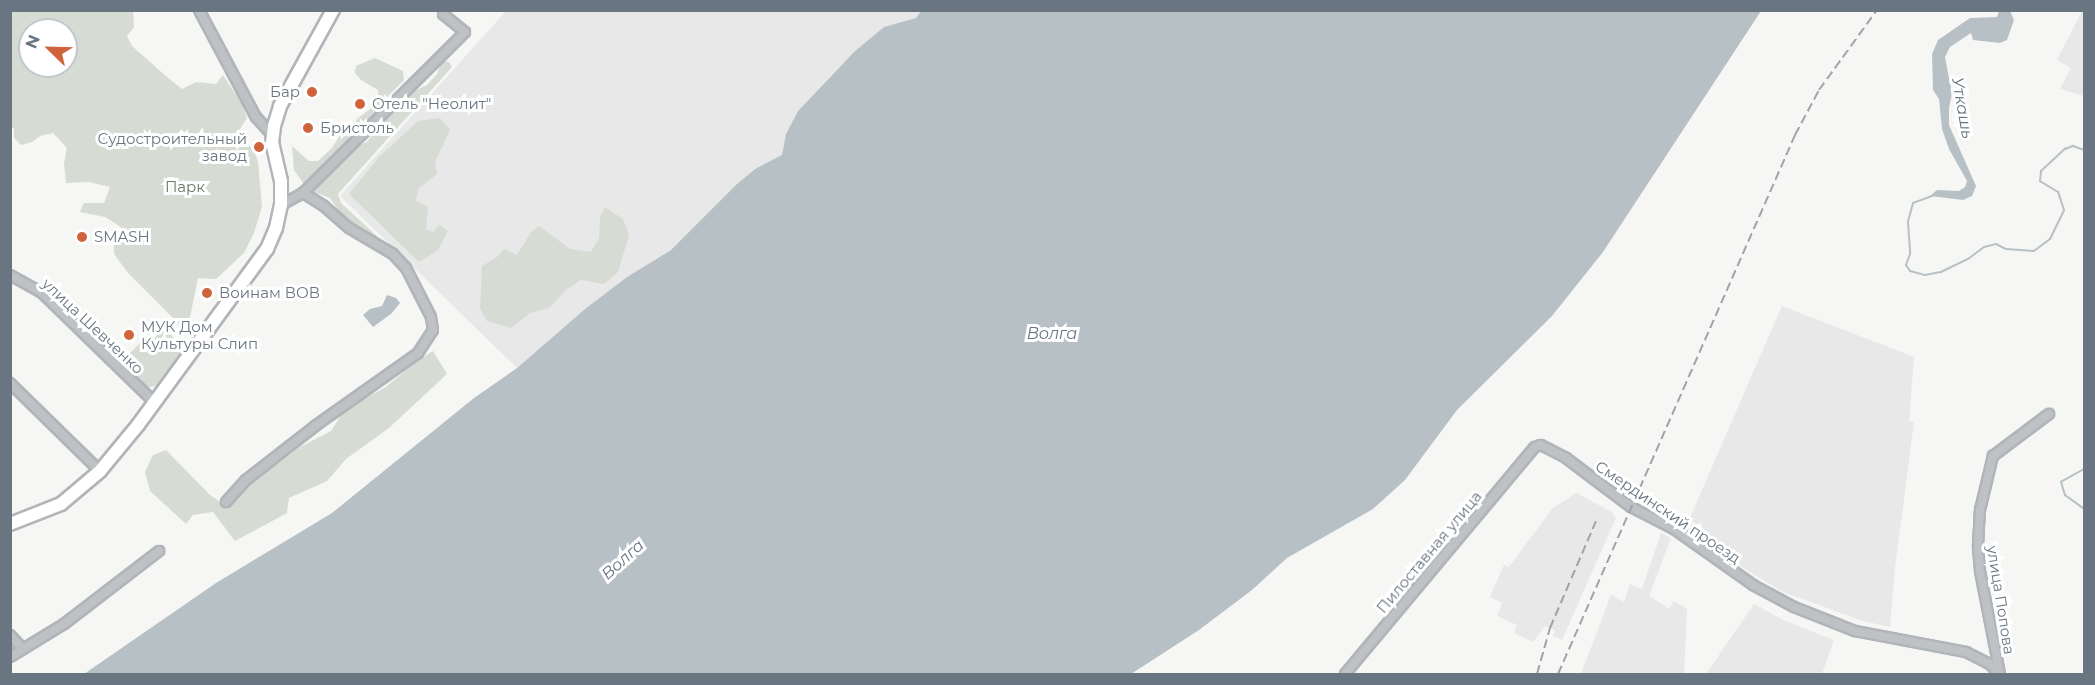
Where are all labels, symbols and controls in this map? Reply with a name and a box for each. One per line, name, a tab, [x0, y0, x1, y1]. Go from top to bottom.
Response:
north arrow	[18, 18, 78, 78]
text: N	[22, 32, 44, 51]
water label: Уткашь	[1947, 76, 1977, 140]
place label: Бар	[270, 83, 300, 101]
marker: Бар	[305, 85, 319, 99]
place label: Отель "Неолит"	[372, 95, 491, 113]
marker: Отель "Неолит"	[353, 97, 367, 111]
place label: Бристоль	[320, 119, 394, 137]
marker: Бристоль	[301, 121, 315, 135]
place label: Судостроительный завод	[97, 129, 247, 164]
marker: Судостроительный завод	[252, 140, 266, 154]
park label: Парк	[165, 178, 205, 196]
place label: SMASH	[94, 228, 150, 246]
marker: SMASH	[75, 230, 89, 244]
street label: улица Шевченко	[39, 274, 147, 378]
place label: Воинам ВОВ	[219, 284, 320, 302]
marker: Воинам ВОВ	[200, 286, 214, 300]
place label: МУК Дом Культуры Слип	[141, 317, 258, 352]
water label: Волга	[1027, 324, 1077, 344]
marker: МУК Дом Культуры Слип	[122, 328, 136, 342]
street label: Смердинский проезд	[1592, 457, 1744, 567]
street label: Пилоставная улица	[1373, 487, 1485, 617]
water label: Волга	[598, 536, 648, 584]
street label: улица Попова	[1983, 544, 2019, 656]

